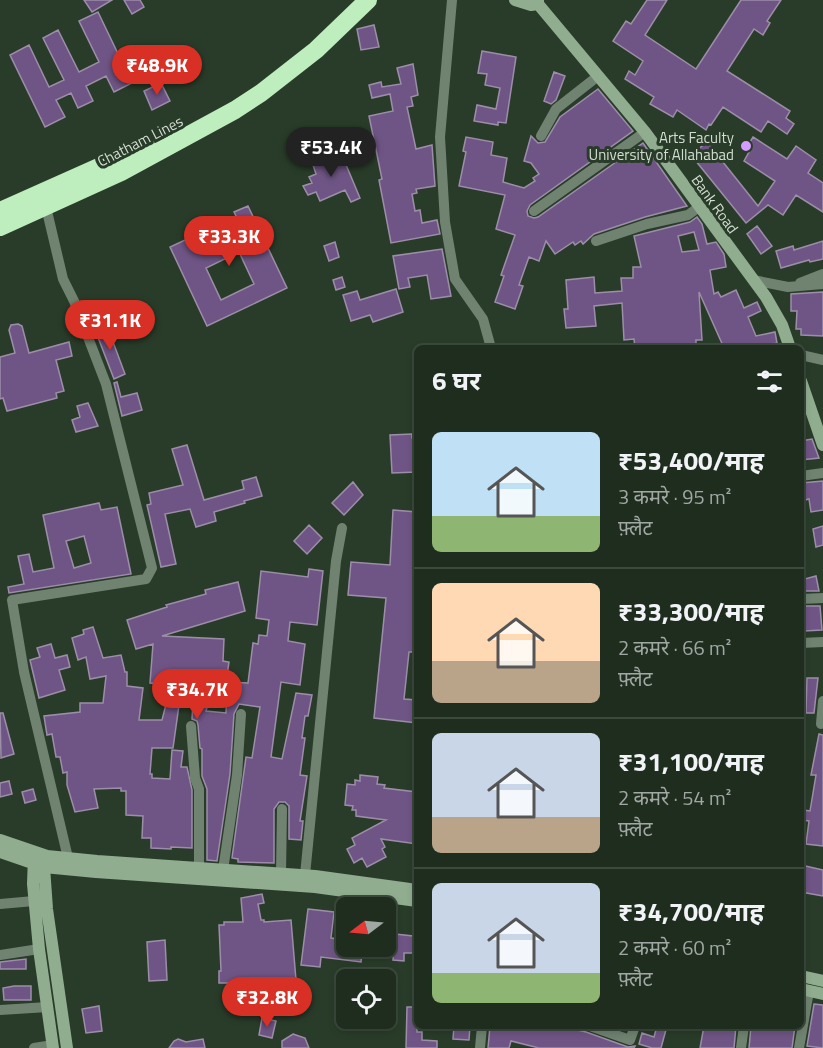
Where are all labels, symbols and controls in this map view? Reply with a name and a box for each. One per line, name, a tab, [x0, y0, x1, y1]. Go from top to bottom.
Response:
pin: ₹48.9K	[108, 45, 206, 96]
text: ₹48.9K	[126, 49, 188, 80]
street label: Chatham Lines	[93, 110, 187, 172]
place label: Arts Faculty University of Allahabad	[589, 126, 734, 166]
pin: ₹53.4K	[282, 127, 380, 178]
text: ₹53.4K	[300, 131, 362, 162]
marker: Arts Faculty University of Allahabad	[739, 139, 753, 153]
street label: Bank Road	[686, 170, 744, 238]
pin: ₹33.3K	[180, 216, 278, 267]
text: ₹33.3K	[198, 220, 260, 251]
pin: ₹31.1K	[61, 300, 159, 351]
text: ₹31.1K	[79, 304, 141, 335]
text: 6 घर	[432, 361, 481, 400]
icon: filters	[753, 365, 786, 398]
text: ₹53,400/माह	[618, 441, 764, 480]
icon: home	[480, 456, 552, 528]
text: 3 कमरे · 95 m²	[618, 481, 731, 512]
text: फ़्लैट	[618, 512, 653, 543]
text: ₹33,300/माह	[618, 592, 764, 631]
icon: home	[480, 607, 552, 679]
text: 2 कमरे · 66 m²	[618, 632, 731, 663]
text: फ़्लैट	[618, 663, 653, 694]
pin: ₹34.7K	[148, 669, 246, 720]
text: ₹34.7K	[166, 673, 228, 704]
text: ₹31,100/माह	[618, 742, 764, 781]
icon: home	[480, 757, 552, 829]
text: 2 कमरे · 54 m²	[618, 782, 731, 813]
text: फ़्लैट	[618, 813, 653, 844]
text: ₹34,700/माह	[618, 892, 764, 931]
north arrow	[336, 897, 396, 957]
map controls	[336, 897, 396, 1029]
icon: home	[480, 907, 552, 979]
text: 2 कमरे · 60 m²	[618, 932, 731, 963]
text: फ़्लैट	[618, 963, 653, 994]
button: locate	[336, 969, 396, 1029]
pin: ₹32.8K	[218, 977, 316, 1028]
text: ₹32.8K	[236, 981, 298, 1012]

